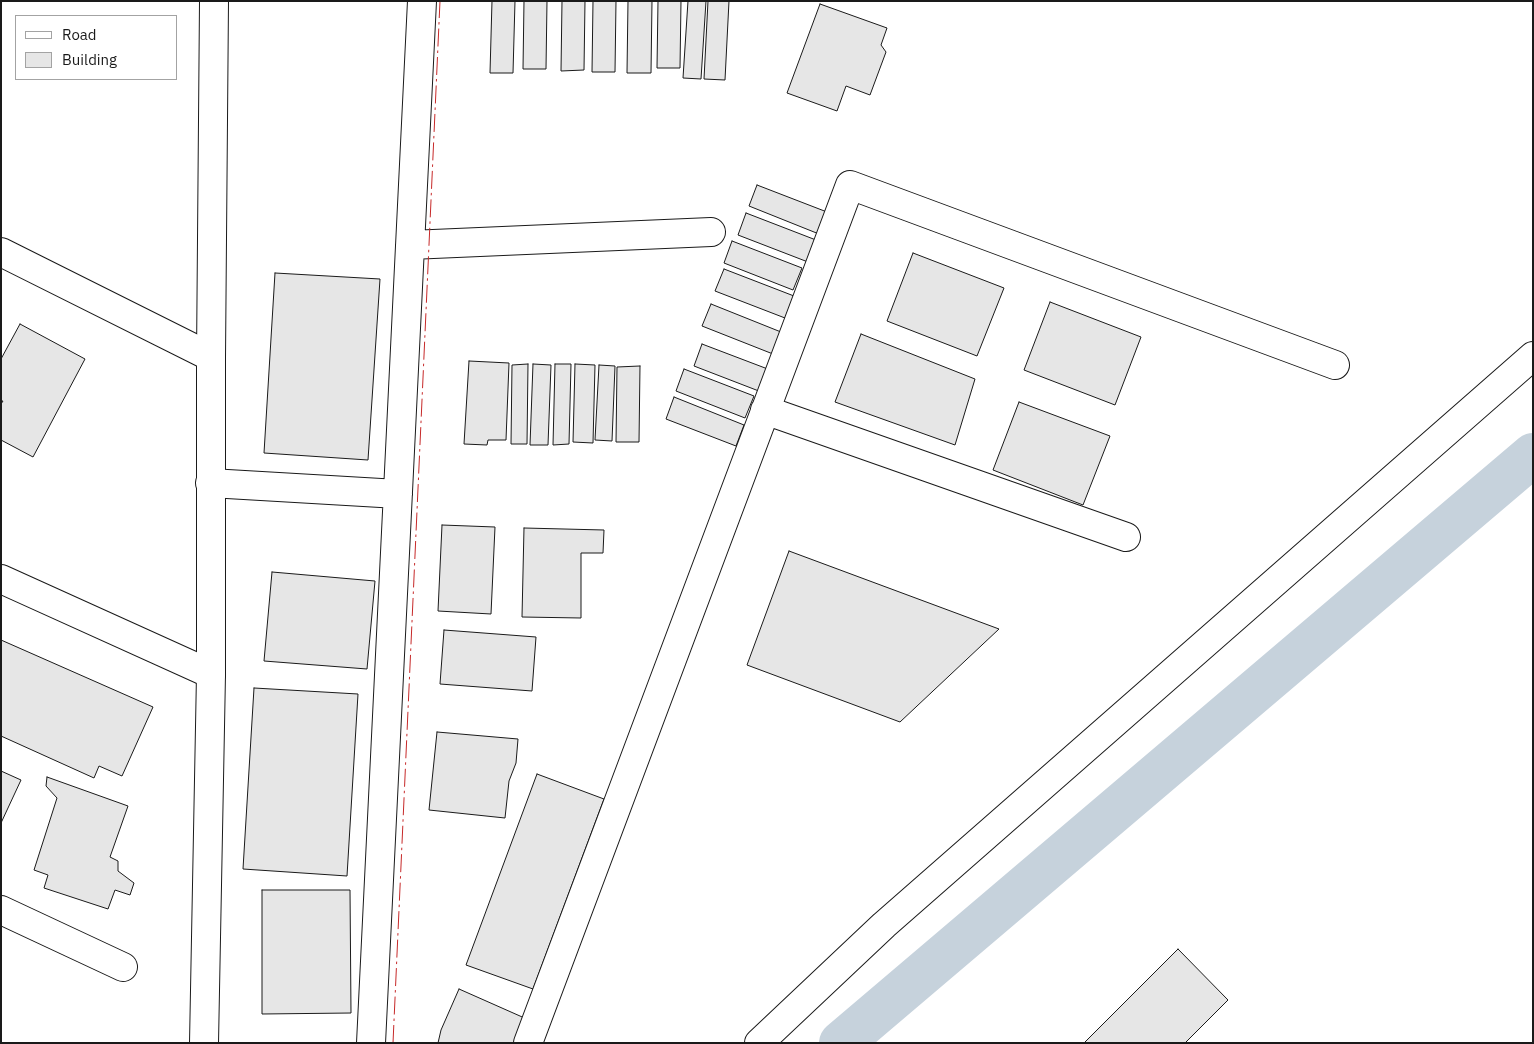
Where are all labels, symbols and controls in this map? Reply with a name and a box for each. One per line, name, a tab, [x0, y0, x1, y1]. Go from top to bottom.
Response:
legend	[15, 15, 178, 80]
text: Road	[62, 25, 97, 44]
text: Building	[62, 50, 117, 69]

